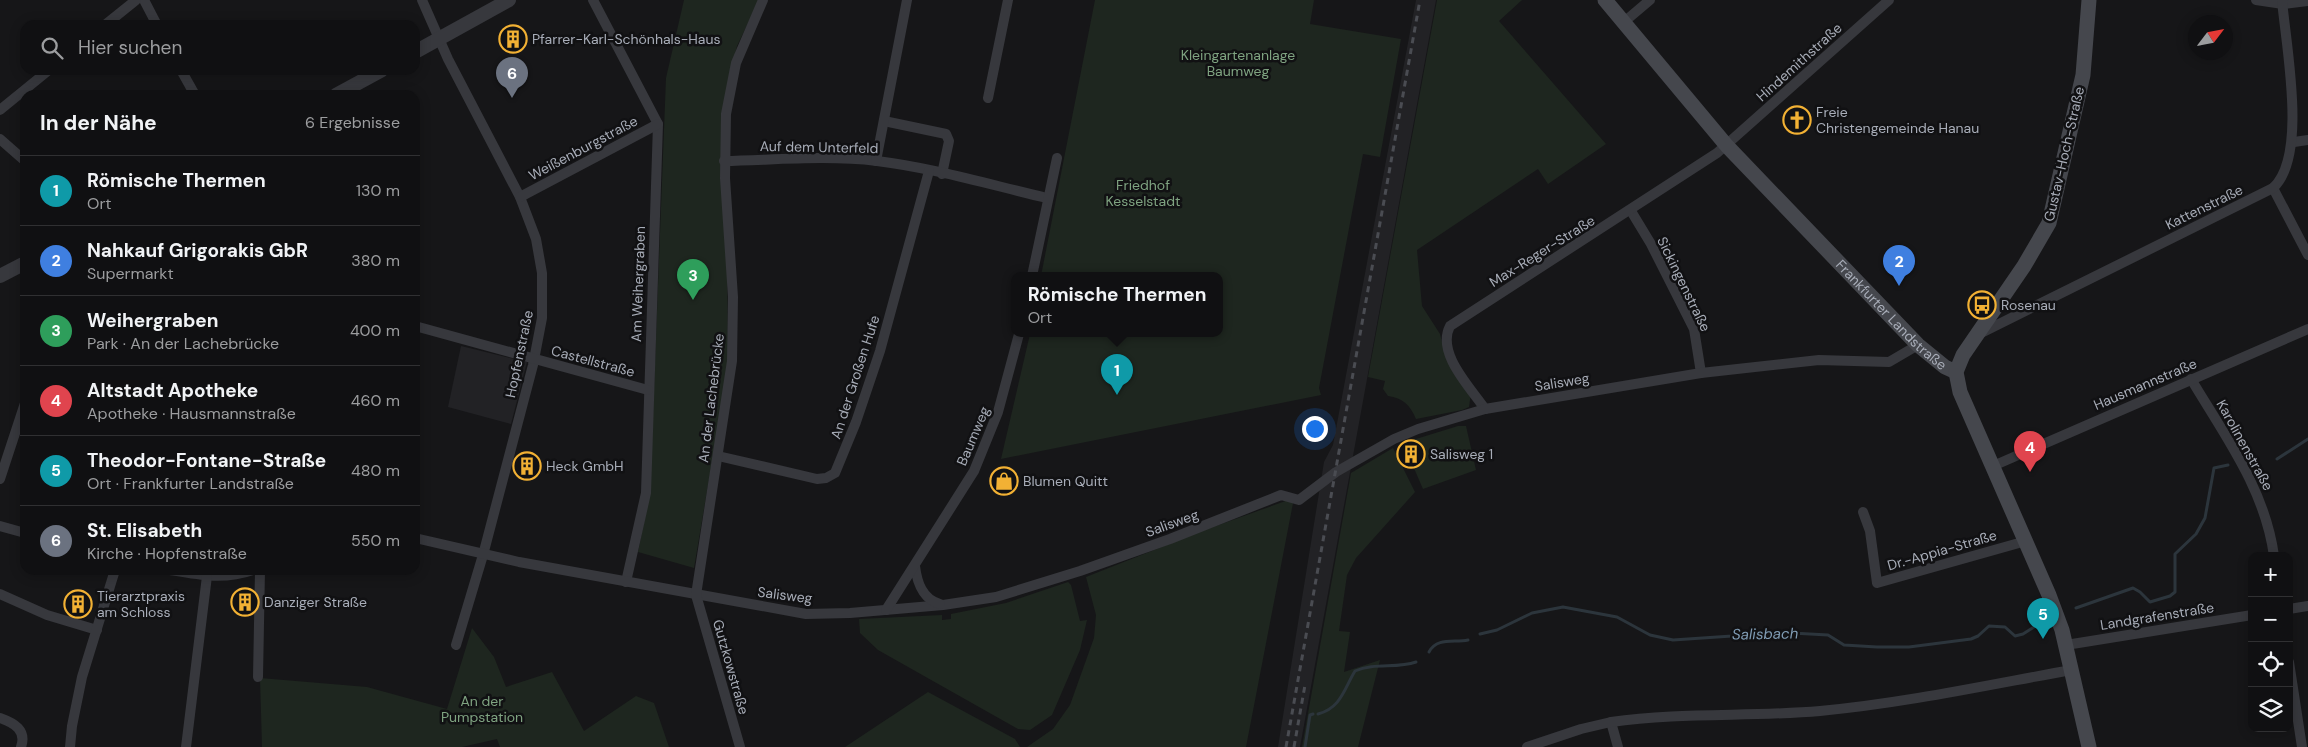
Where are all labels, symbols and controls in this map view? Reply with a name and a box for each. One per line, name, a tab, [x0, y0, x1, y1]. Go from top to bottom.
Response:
north arrow	[2188, 15, 2233, 60]
street label: Hindemithstraße	[1752, 19, 1846, 105]
search box	[20, 20, 420, 75]
building icon: Pfarrer-Karl-Schönhals-Haus	[498, 24, 528, 54]
place label: Pfarrer-Karl-Schönhals-Haus	[532, 30, 720, 48]
icon: search	[38, 34, 66, 62]
text: Hier suchen	[78, 35, 182, 60]
park label: Kleingartenanlage Baumweg	[1181, 46, 1295, 80]
pin: 6	[496, 57, 528, 98]
street label: Gustav-Hoch-Straße	[2040, 85, 2088, 223]
place label: Freie Christengemeinde Hanau	[1816, 103, 1979, 137]
church icon: Freie Christengemeinde Hanau	[1782, 105, 1812, 135]
text: In der Nähe	[40, 109, 157, 137]
text: 6 Ergebnisse	[305, 112, 400, 133]
street label: Weißenburgstraße	[525, 112, 641, 184]
street label: Auf dem Unterfeld	[760, 137, 878, 157]
text: Römische Thermen	[87, 168, 266, 193]
park label: Friedhof Kesselstadt	[1106, 176, 1180, 210]
text: 1	[53, 180, 59, 201]
text: 130 m	[356, 180, 400, 201]
street label: Kattenstraße	[2162, 180, 2246, 234]
text: Ort	[87, 193, 112, 214]
street label: Max-Reger-Straße	[1486, 211, 1598, 291]
street label: Am Weihergraben	[627, 226, 649, 342]
street label: Sickingenstraße	[1653, 234, 1715, 334]
text: Nahkauf Grigorakis GbR	[87, 238, 308, 263]
pin: 2	[1883, 245, 1915, 286]
text: 2	[51, 250, 61, 271]
text: 380 m	[351, 250, 400, 271]
street label: Frankfurter Landstraße	[1832, 256, 1951, 374]
pin: 3	[677, 259, 709, 300]
text: Supermarkt	[87, 263, 174, 284]
popup	[1011, 272, 1223, 337]
text: Römische Thermen	[1028, 282, 1206, 307]
bus stop icon: Rosenau	[1967, 290, 1997, 320]
place label: Rosenau	[2001, 296, 2056, 314]
text: Ort	[1028, 307, 1052, 328]
text: Weihergraben	[87, 308, 219, 333]
street label: Hopfenstraße	[501, 309, 537, 399]
street label: An der Großen Hufe	[826, 313, 884, 441]
text: 3	[51, 320, 61, 341]
text: 400 m	[350, 320, 400, 341]
street label: An der Lachebrücke	[694, 332, 728, 464]
text: Park · An der Lachebrücke	[87, 333, 279, 354]
street label: Castellstraße	[549, 341, 637, 381]
pin: 1	[1101, 354, 1133, 395]
street label: Hausmannstraße	[2091, 354, 2199, 414]
street label: Salisweg	[1533, 369, 1591, 395]
text: Altstadt Apotheke	[87, 378, 258, 403]
text: 4	[51, 390, 61, 411]
text: 460 m	[351, 390, 400, 411]
street label: Karolinenstraße	[2213, 396, 2277, 494]
text: Apotheke · Hausmannstraße	[87, 403, 296, 424]
street label: Baumweg	[952, 403, 994, 468]
your location	[1302, 416, 1328, 442]
pin: 4	[2014, 431, 2046, 472]
building icon: Salisweg 1	[1396, 439, 1426, 469]
place label: Salisweg 1	[1430, 445, 1493, 463]
text: Theodor-Fontane-Straße	[87, 448, 326, 473]
building icon: Heck GmbH	[512, 451, 542, 481]
place label: Heck GmbH	[546, 457, 624, 475]
text: 5	[51, 460, 61, 481]
text: 480 m	[351, 460, 400, 481]
shop icon: Blumen Quitt	[989, 466, 1019, 496]
place label: Blumen Quitt	[1023, 472, 1108, 490]
text: Ort · Frankfurter Landstraße	[87, 473, 294, 494]
street label: Salisweg	[1143, 505, 1201, 541]
text: St. Elisabeth	[87, 518, 202, 543]
street label: Dr.-Appia-Straße	[1885, 526, 1999, 574]
text: 6	[51, 530, 61, 551]
text: 550 m	[351, 530, 400, 551]
text: Kirche · Hopfenstraße	[87, 543, 247, 564]
map controls	[2248, 552, 2293, 732]
button: +	[2248, 552, 2293, 597]
street label: Salisweg	[757, 583, 814, 607]
place label: Tierarztpraxis am Schloss	[97, 587, 185, 621]
building icon: Danziger Straße	[230, 587, 260, 617]
building icon: Tierarztpraxis am Schloss	[63, 589, 93, 619]
place label: Danziger Straße	[264, 593, 367, 611]
button: −	[2248, 597, 2293, 642]
pin: 5	[2027, 598, 2059, 639]
street label: Landgrafenstraße	[2099, 598, 2215, 634]
street label: Gutzkowstraße	[709, 618, 753, 717]
water label: Salisbach	[1732, 623, 1799, 645]
button: locate	[2248, 642, 2293, 687]
button: layers	[2248, 687, 2293, 732]
park label: An der Pumpstation	[441, 692, 523, 726]

